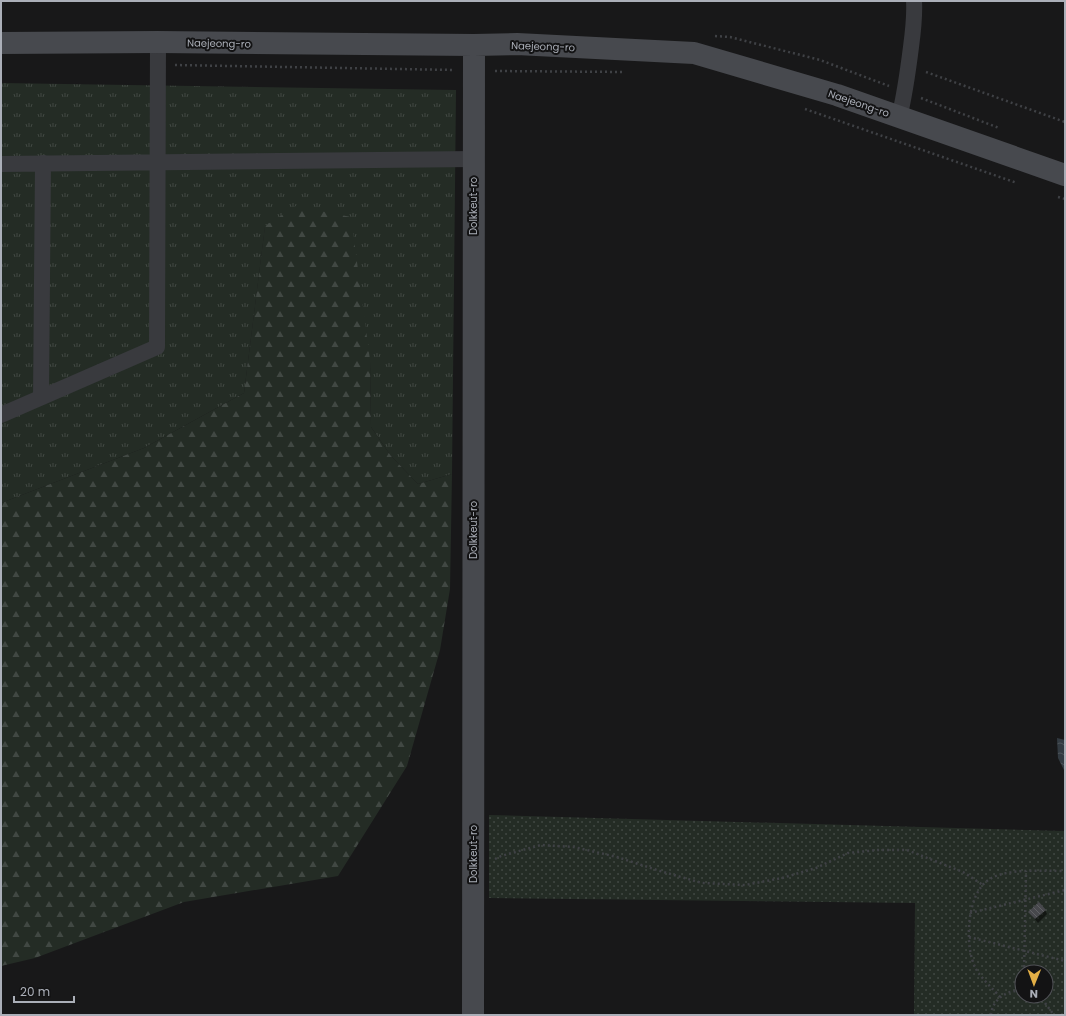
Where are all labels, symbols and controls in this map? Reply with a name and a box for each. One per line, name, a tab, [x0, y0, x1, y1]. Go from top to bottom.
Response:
street label: Naejeong-ro	[187, 35, 251, 52]
street label: Naejeong-ro	[511, 38, 575, 55]
street label: Naejeong-ro	[826, 86, 891, 121]
street label: Dolkkeut-ro	[466, 177, 481, 235]
street label: Dolkkeut-ro	[466, 501, 481, 559]
street label: Dolkkeut-ro	[466, 825, 481, 883]
north arrow	[1014, 964, 1054, 1004]
scale bar	[14, 978, 74, 1004]
text: 20 m	[20, 983, 50, 1000]
text: N	[1030, 986, 1038, 1002]

